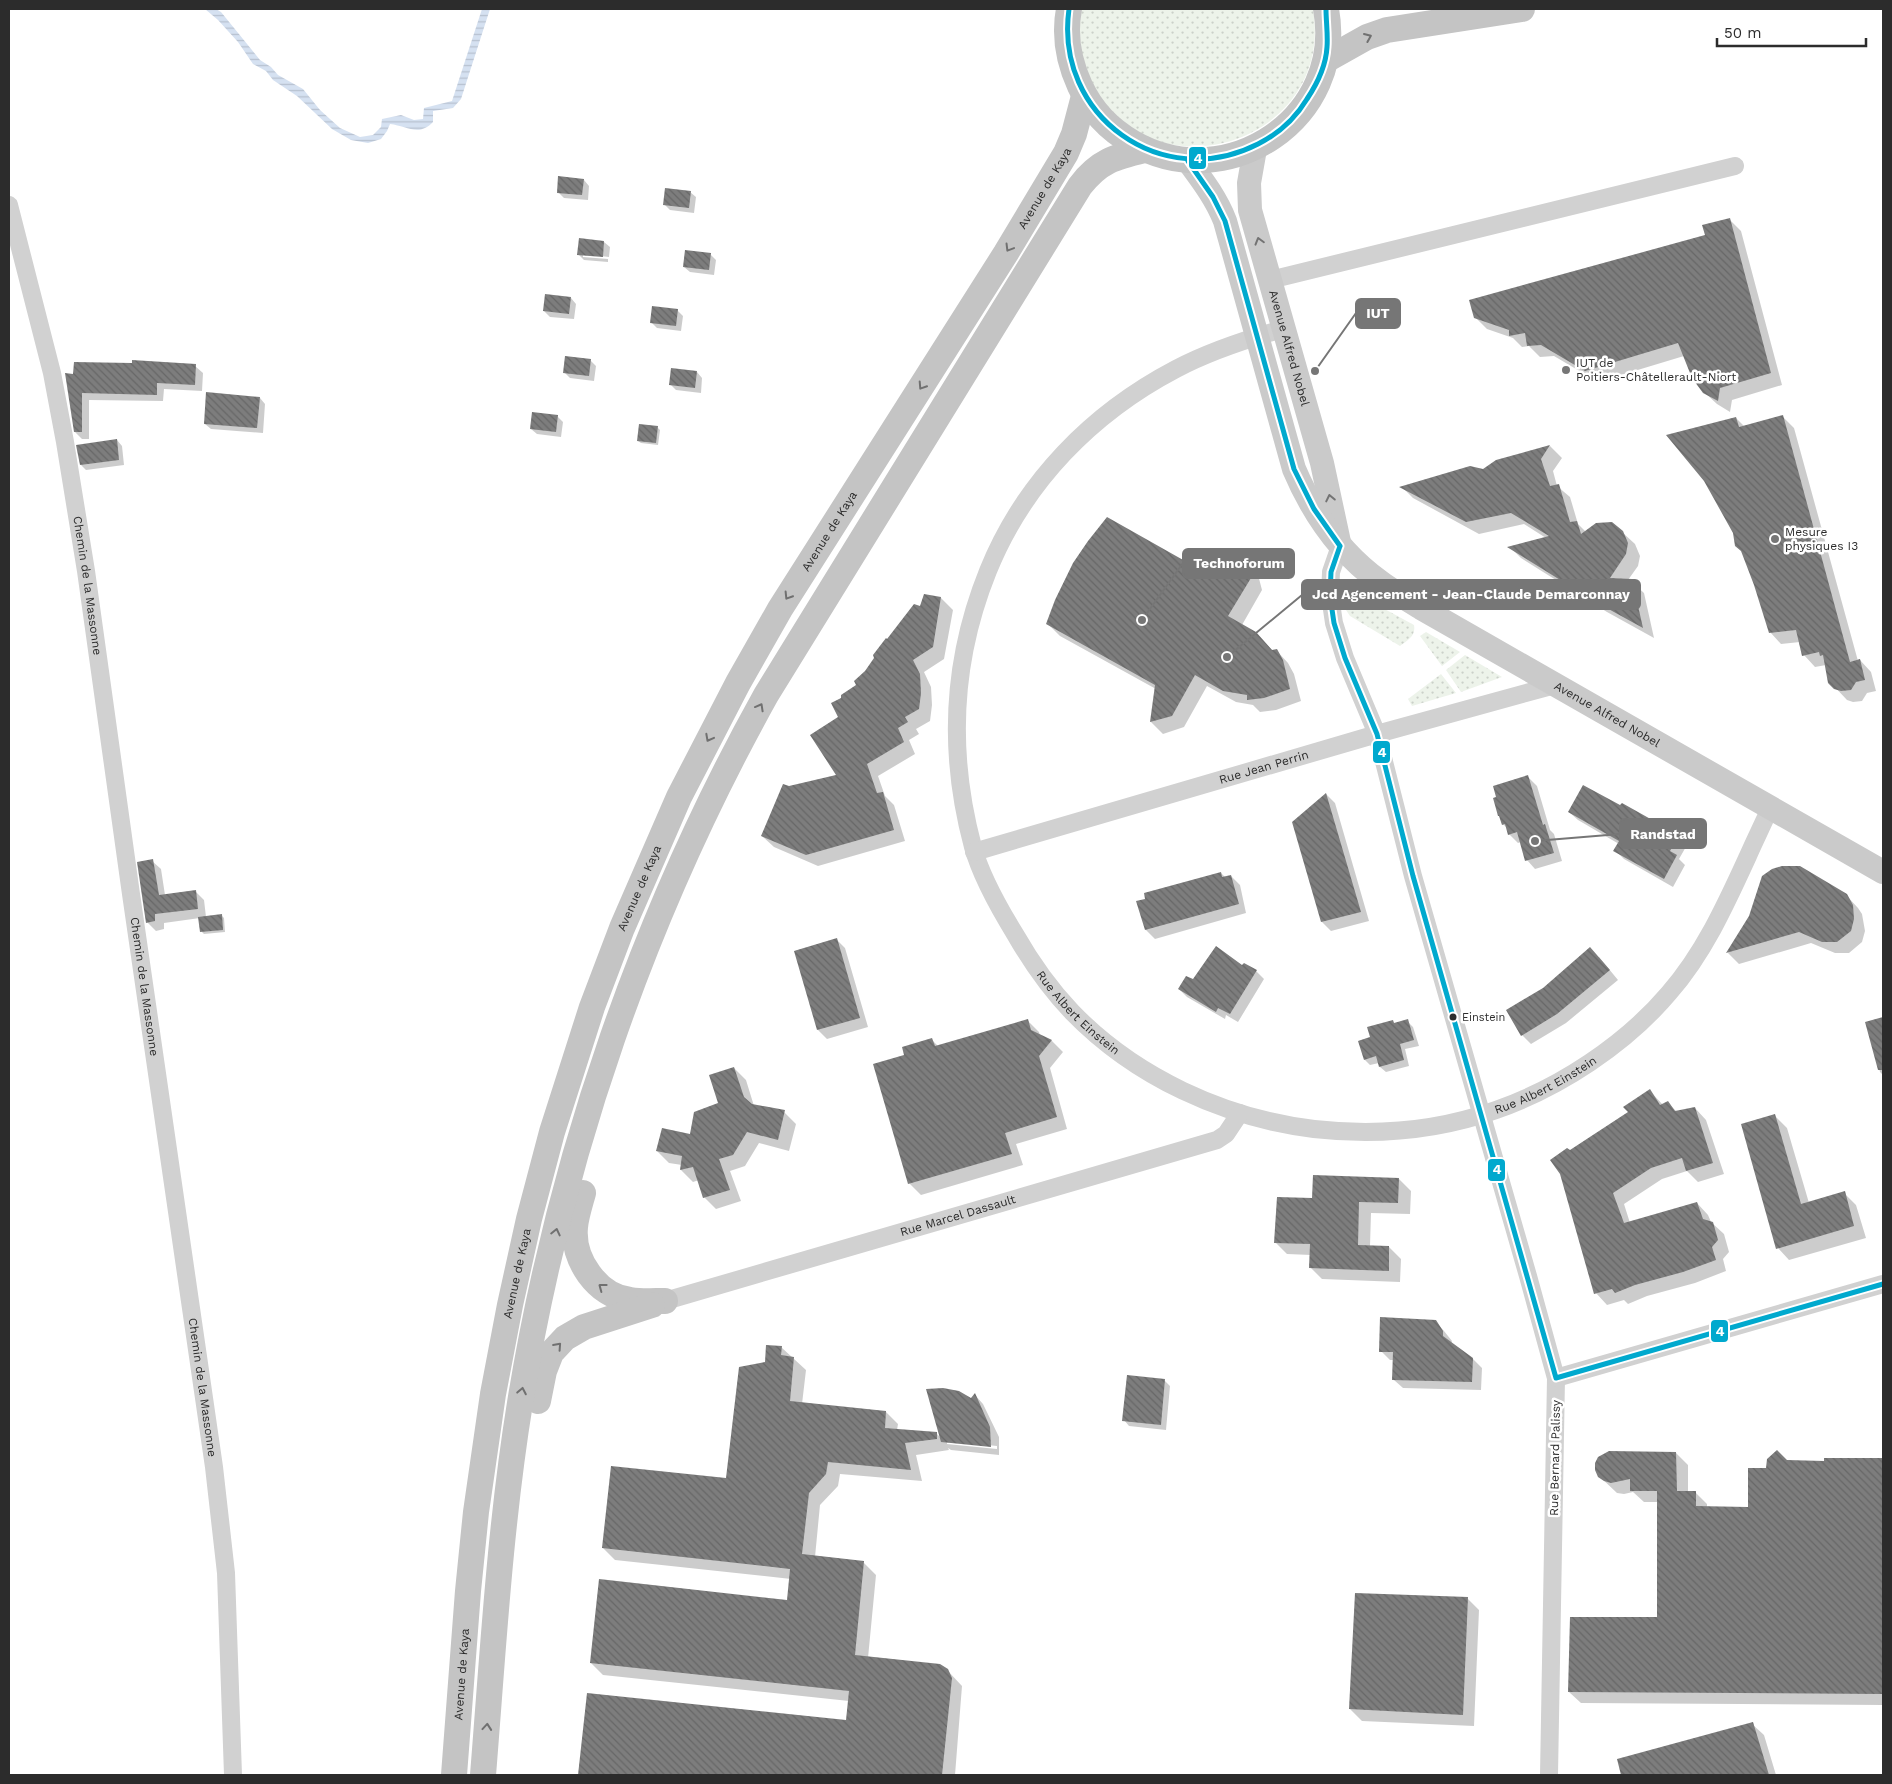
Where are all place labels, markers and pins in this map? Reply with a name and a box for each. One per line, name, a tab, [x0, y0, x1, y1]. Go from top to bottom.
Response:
callout: IUT	[1356, 299, 1400, 328]
place label: IUT de Poitiers-Châtellerault-Niort	[1576, 356, 1736, 384]
marker: IUT de Poitiers-Châtellerault-Niort	[1560, 364, 1572, 376]
place label: Mesure physiques I3	[1785, 525, 1858, 553]
marker: Mesure physiques I3	[1769, 533, 1781, 545]
callout: Technoforum	[1183, 549, 1294, 578]
callout: Jcd Agencement - Jean-Claude Demarconnay	[1302, 580, 1640, 609]
callout: Randstad	[1620, 819, 1706, 848]
place label: Einstein	[1462, 1011, 1505, 1024]
marker: Einstein	[1448, 1012, 1458, 1022]

